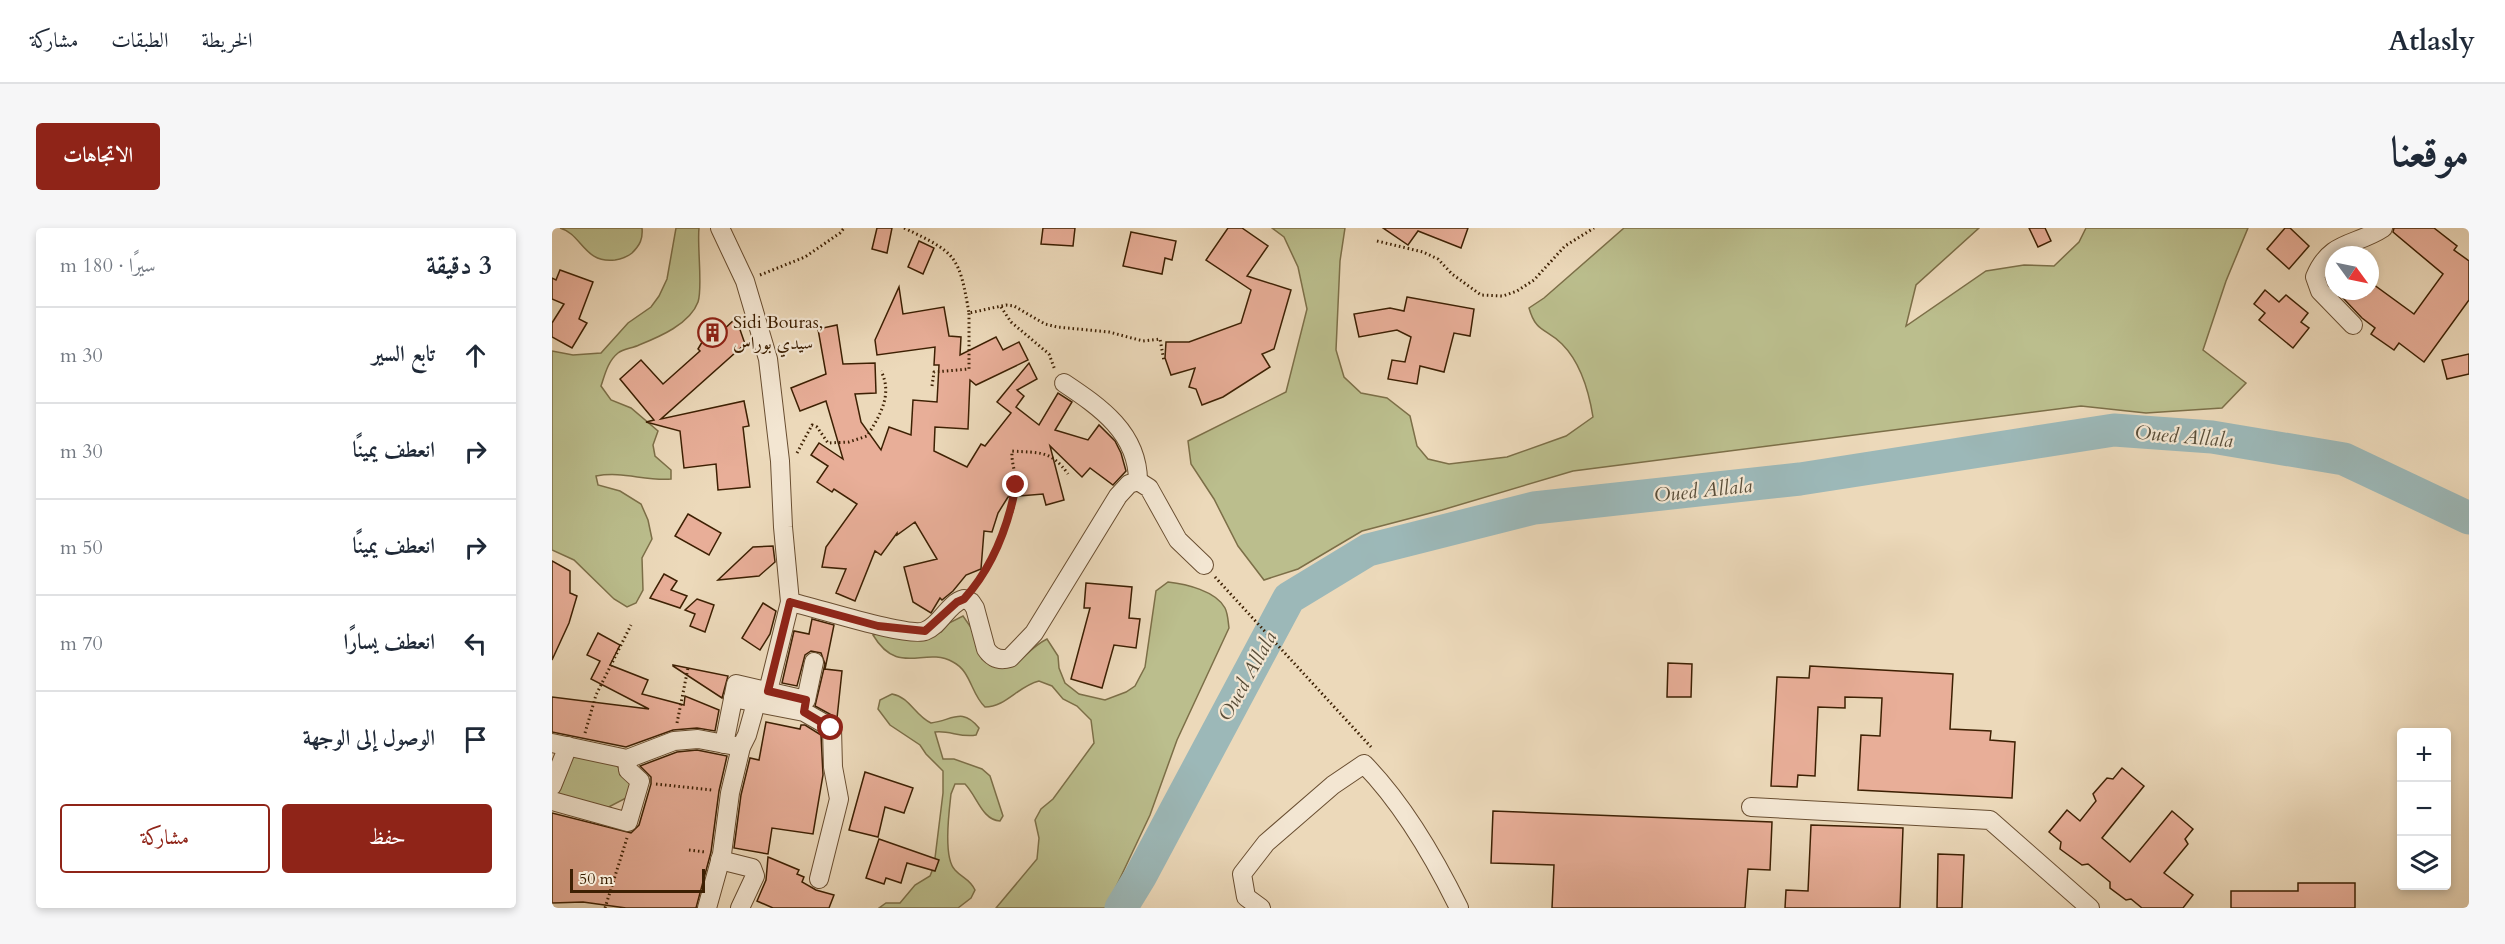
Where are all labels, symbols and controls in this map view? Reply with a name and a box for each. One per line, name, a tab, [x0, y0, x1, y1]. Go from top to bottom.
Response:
text: Atlasly	[2388, 22, 2475, 60]
text: مشاركة	[30, 26, 78, 55]
text: الطبقات	[111, 26, 168, 55]
text: الخريطة	[201, 26, 253, 55]
button: الاتجاهات	[36, 123, 160, 190]
text: موقعنا	[2391, 124, 2469, 181]
north arrow	[2325, 246, 2379, 300]
text: 3 دقيقة	[426, 248, 492, 283]
text: سيرًا · 180 m	[60, 252, 156, 279]
place label: Sidi Bouras, سيدي بوراس	[733, 310, 823, 358]
building icon: Sidi Bouras, سيدي بوراس	[696, 316, 728, 348]
text: تابع السير	[372, 339, 435, 369]
icon: ahead	[459, 339, 492, 372]
text: 30 m	[60, 342, 103, 369]
water label: Oued Allala	[2134, 419, 2234, 454]
text: انعطف يمينًا	[352, 435, 435, 465]
icon: right	[459, 435, 492, 468]
text: 30 m	[60, 438, 103, 465]
route end	[1002, 471, 1028, 497]
water label: Oued Allala	[1653, 472, 1754, 509]
text: انعطف يمينًا	[352, 531, 435, 561]
icon: right	[459, 531, 492, 564]
text: 50 m	[60, 534, 103, 561]
text: انعطف يسارًا	[344, 627, 435, 657]
icon: left	[459, 627, 492, 660]
water label: Oued Allala	[1212, 627, 1283, 726]
text: 70 m	[60, 630, 103, 657]
route start	[817, 714, 843, 740]
text: الوصول إلى الوجهة	[303, 723, 435, 753]
icon: arrive	[459, 723, 492, 756]
map controls	[2397, 728, 2451, 890]
button: +	[2397, 728, 2451, 782]
button: −	[2397, 782, 2451, 836]
button: مشاركة	[60, 804, 270, 873]
button: حفظ	[282, 804, 492, 873]
button: layers	[2397, 836, 2451, 890]
scale bar	[570, 866, 705, 894]
text: 50 m	[579, 868, 613, 890]

